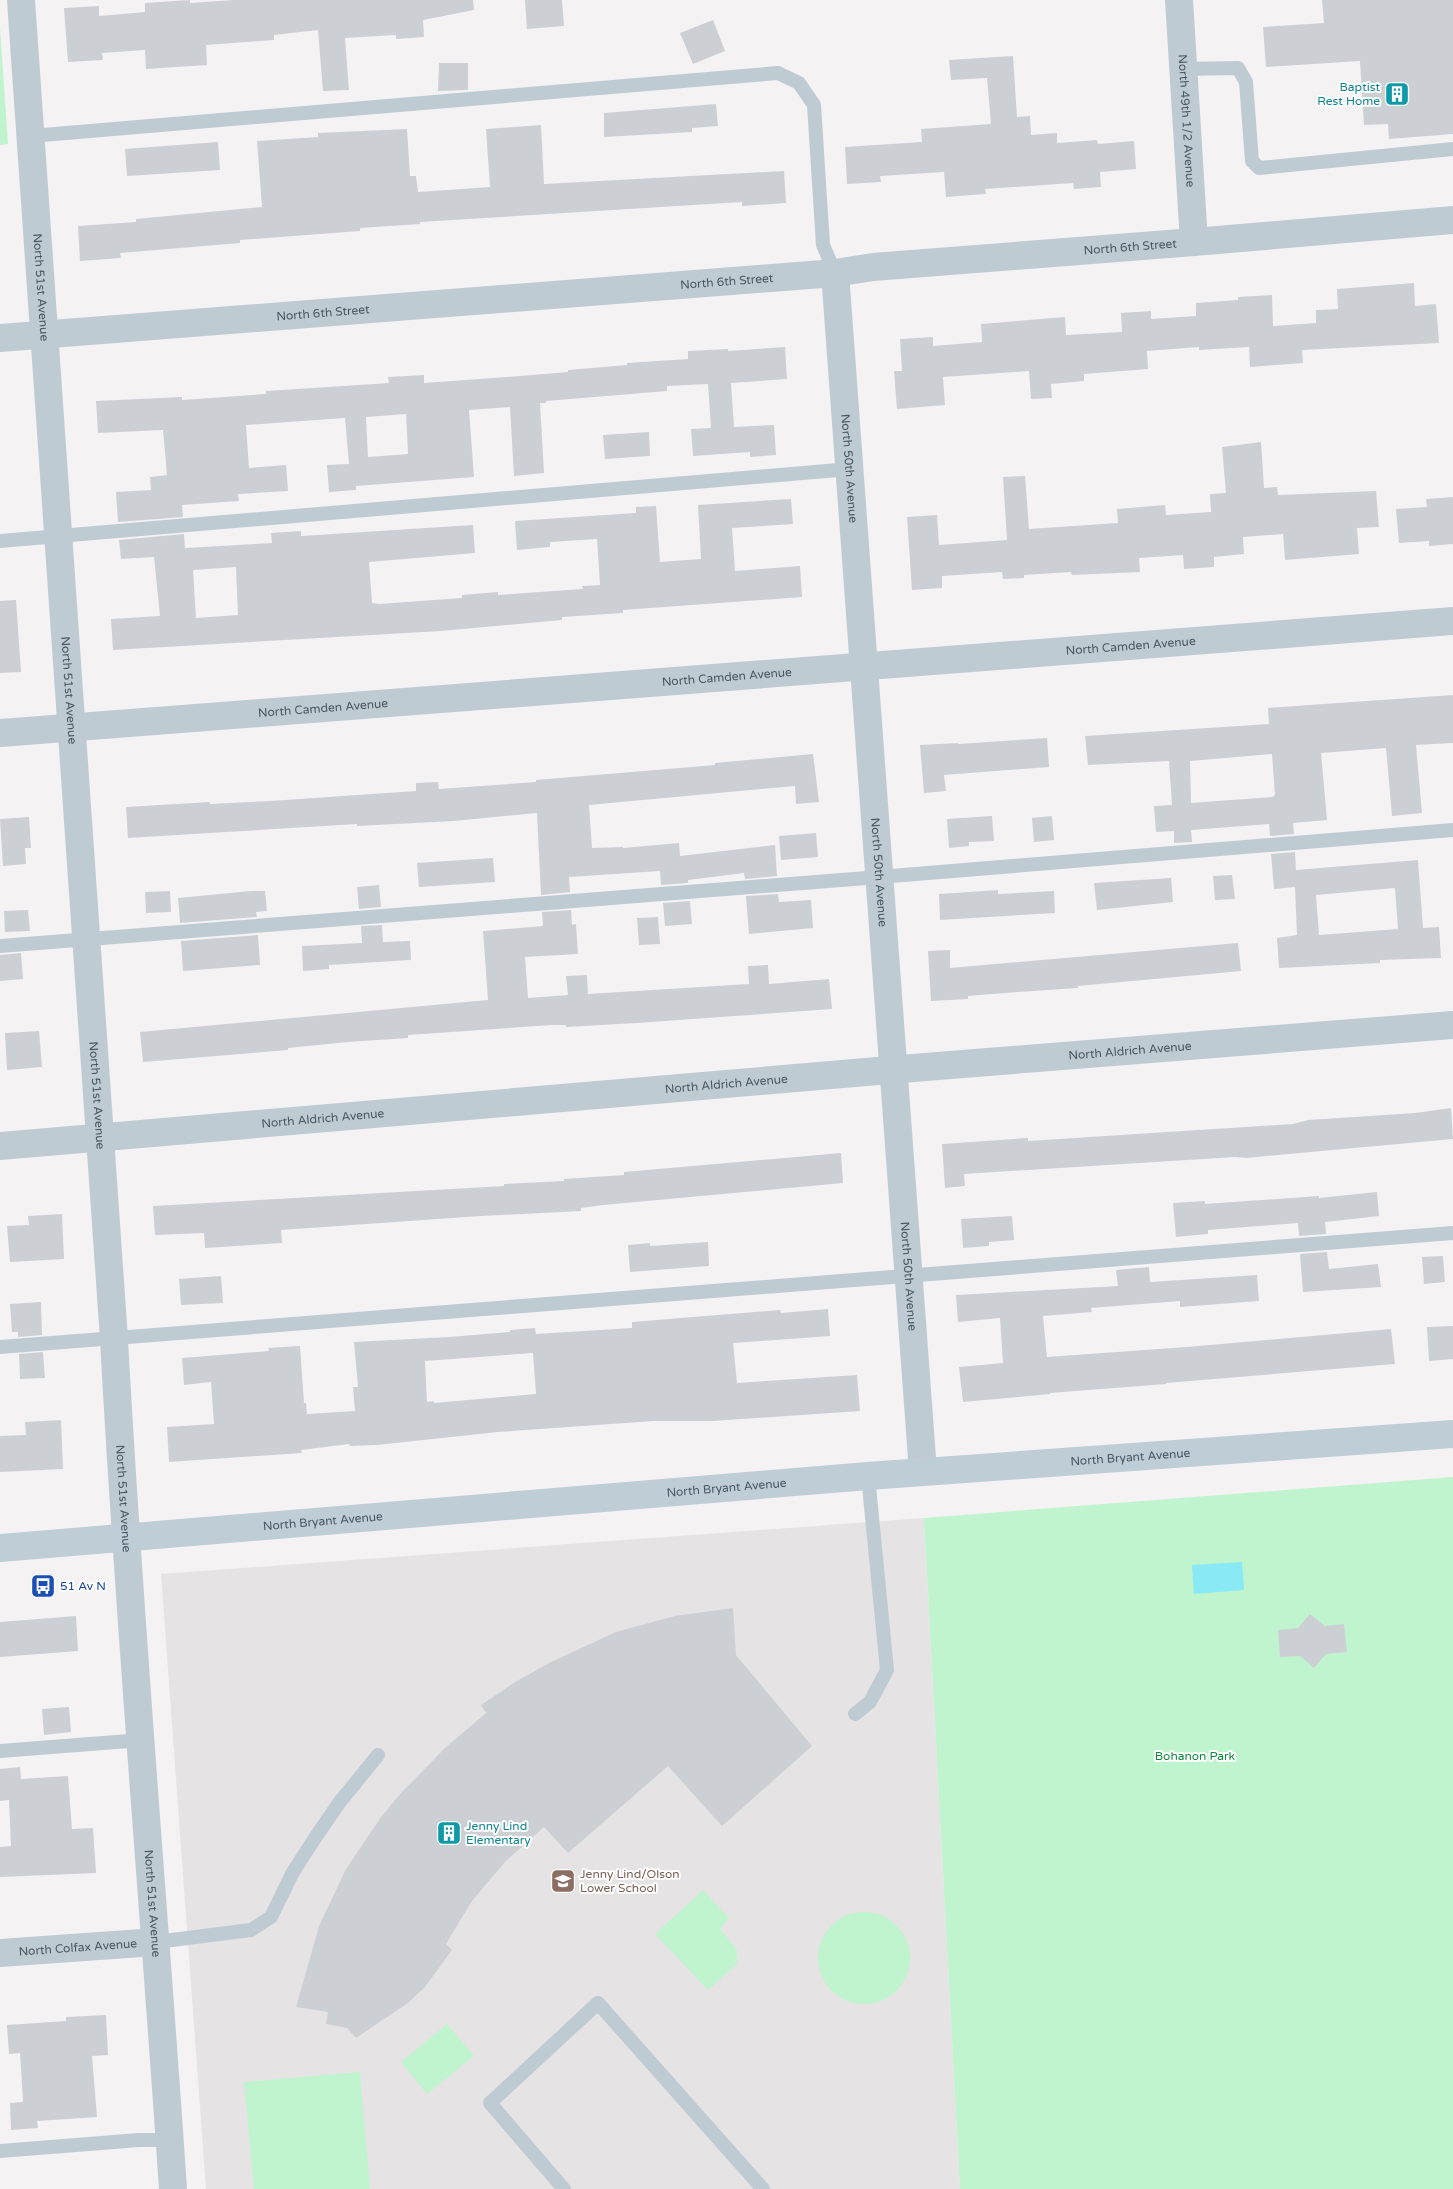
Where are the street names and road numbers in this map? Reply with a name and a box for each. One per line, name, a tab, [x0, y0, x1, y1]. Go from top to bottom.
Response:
street label: North 49th 1/2 Avenue	[1175, 54, 1198, 188]
street label: North 51st Avenue	[30, 233, 52, 342]
street label: North 6th Street	[1083, 236, 1178, 258]
street label: North 6th Street	[680, 271, 774, 292]
street label: North 6th Street	[276, 302, 370, 323]
street label: North 50th Avenue	[838, 413, 860, 524]
street label: North Camden Avenue	[1065, 634, 1196, 658]
street label: North 51st Avenue	[58, 636, 80, 745]
street label: North Camden Avenue	[661, 665, 793, 689]
street label: North Camden Avenue	[258, 696, 389, 720]
street label: North 50th Avenue	[868, 817, 890, 928]
street label: North Aldrich Avenue	[1068, 1039, 1192, 1063]
street label: North 51st Avenue	[86, 1041, 108, 1150]
street label: North Aldrich Avenue	[664, 1072, 789, 1096]
street label: North Aldrich Avenue	[261, 1106, 385, 1131]
street label: North 50th Avenue	[898, 1221, 920, 1332]
street label: North 51st Avenue	[113, 1444, 134, 1553]
street label: North Bryant Avenue	[1070, 1446, 1191, 1468]
street label: North Bryant Avenue	[666, 1476, 787, 1500]
street label: North Bryant Avenue	[262, 1509, 384, 1533]
street label: North 51st Avenue	[141, 1849, 163, 1958]
street label: North Colfax Avenue	[18, 1936, 138, 1959]

